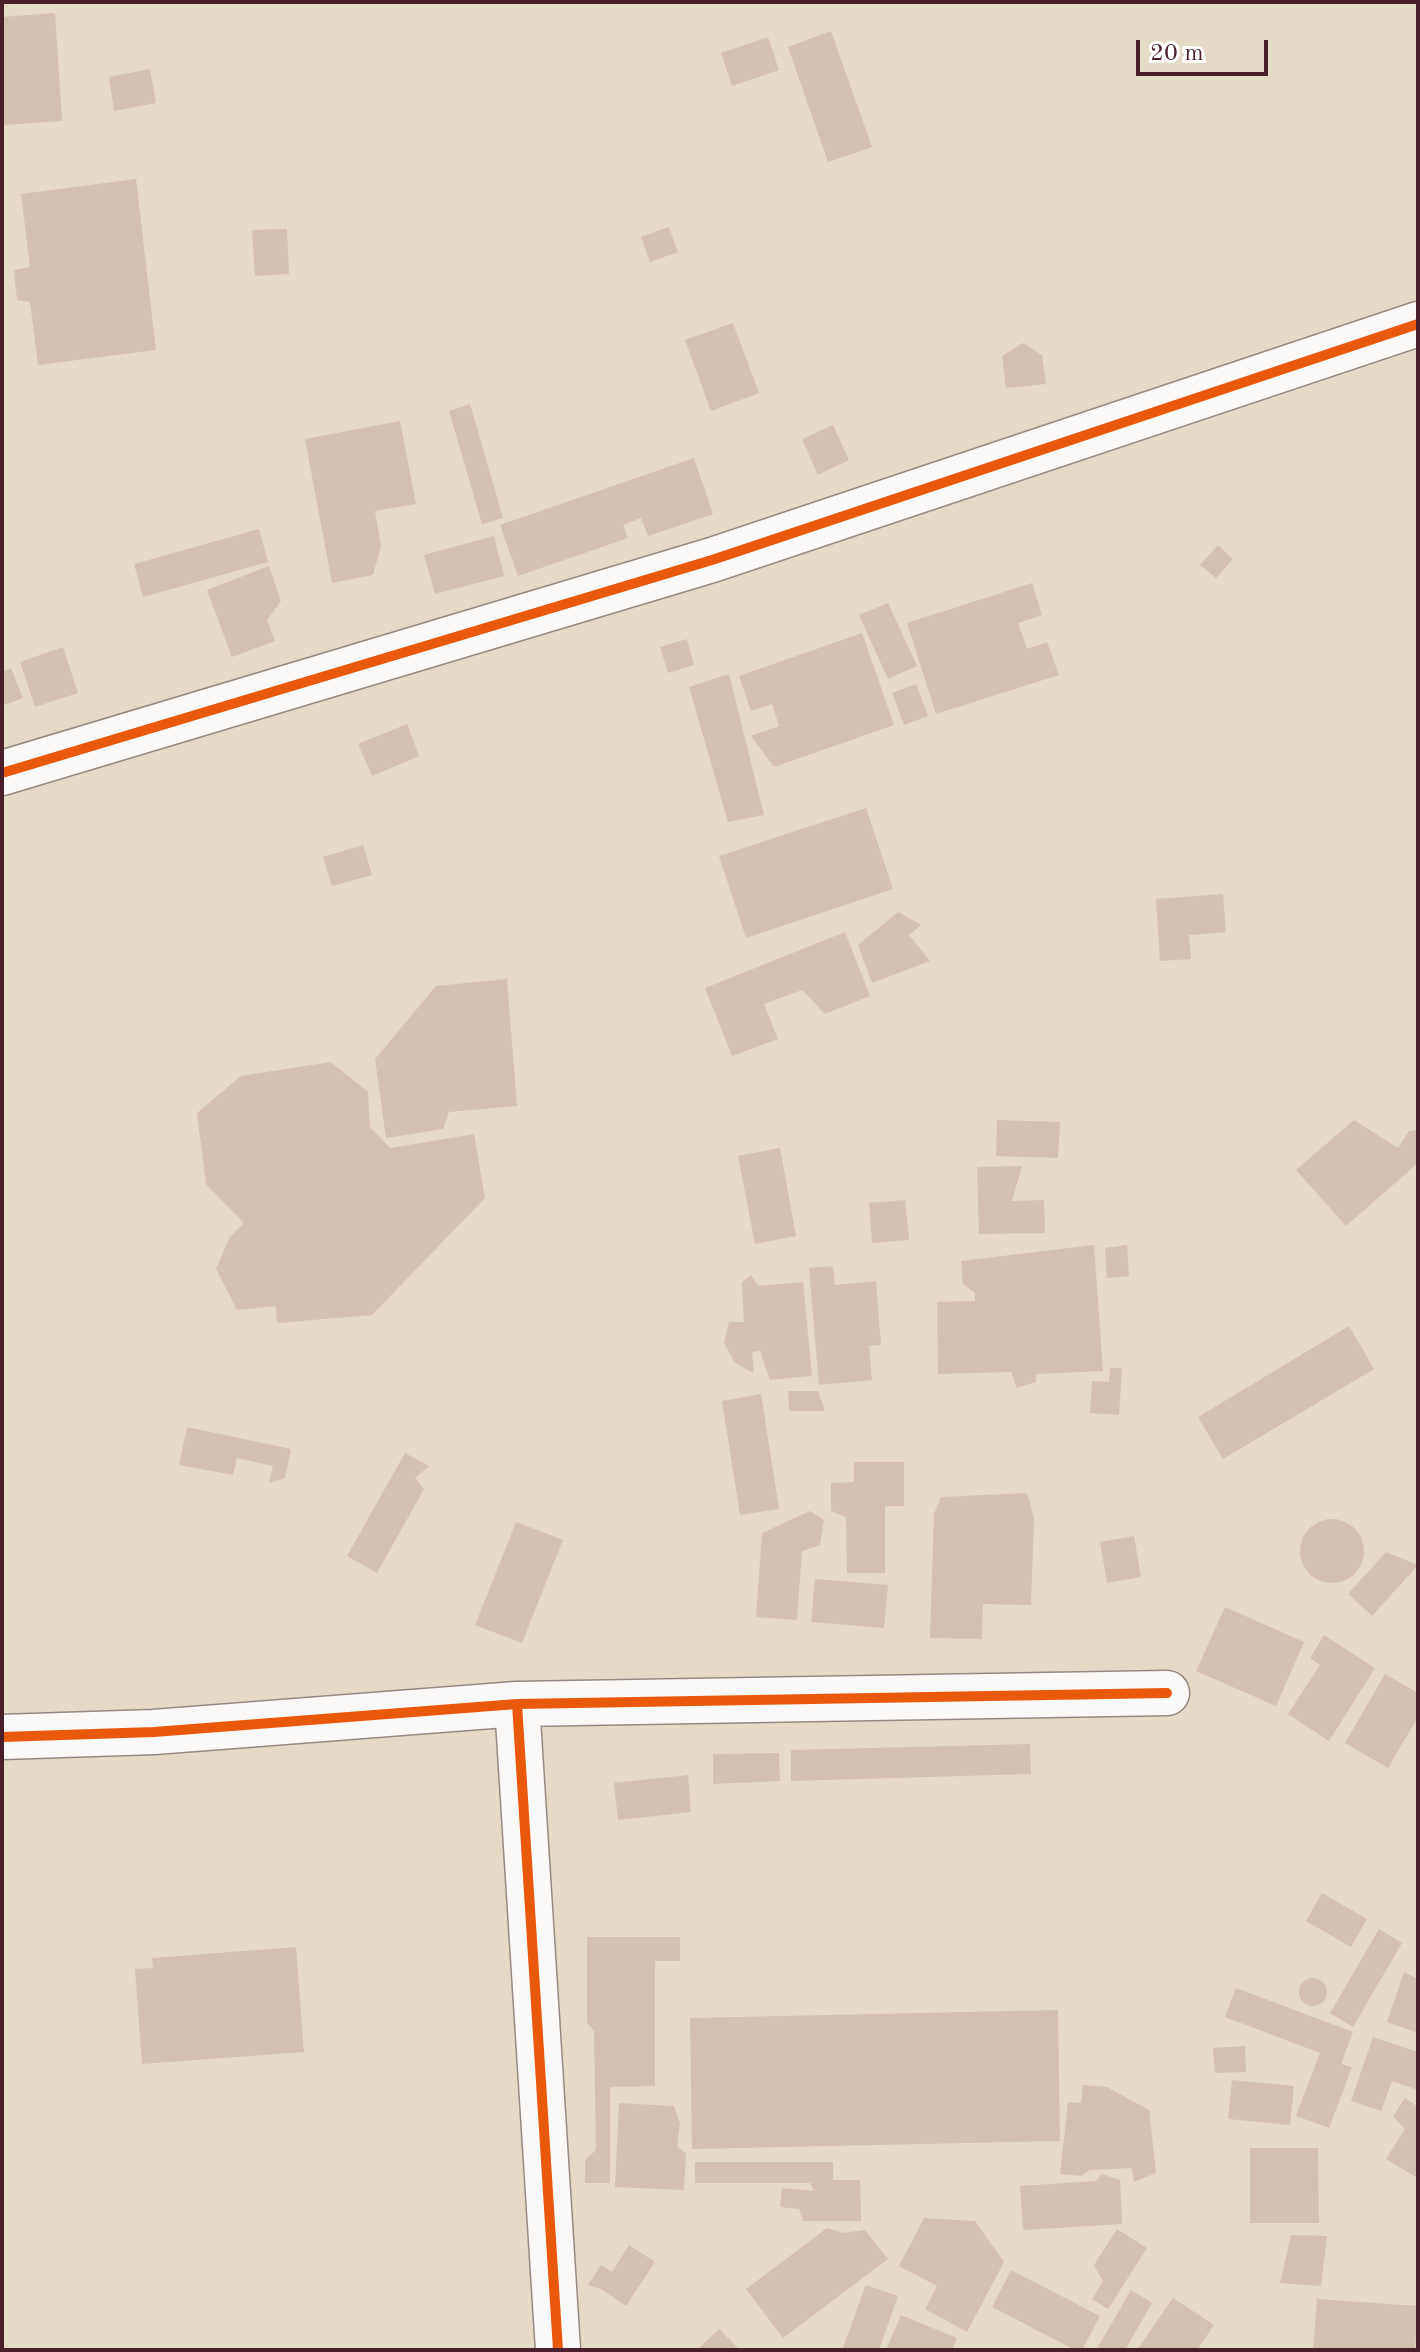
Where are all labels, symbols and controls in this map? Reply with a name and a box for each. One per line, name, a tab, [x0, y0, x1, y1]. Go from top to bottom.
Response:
scale bar	[1140, 24, 1272, 74]
text: 20 m	[1150, 42, 1204, 66]

